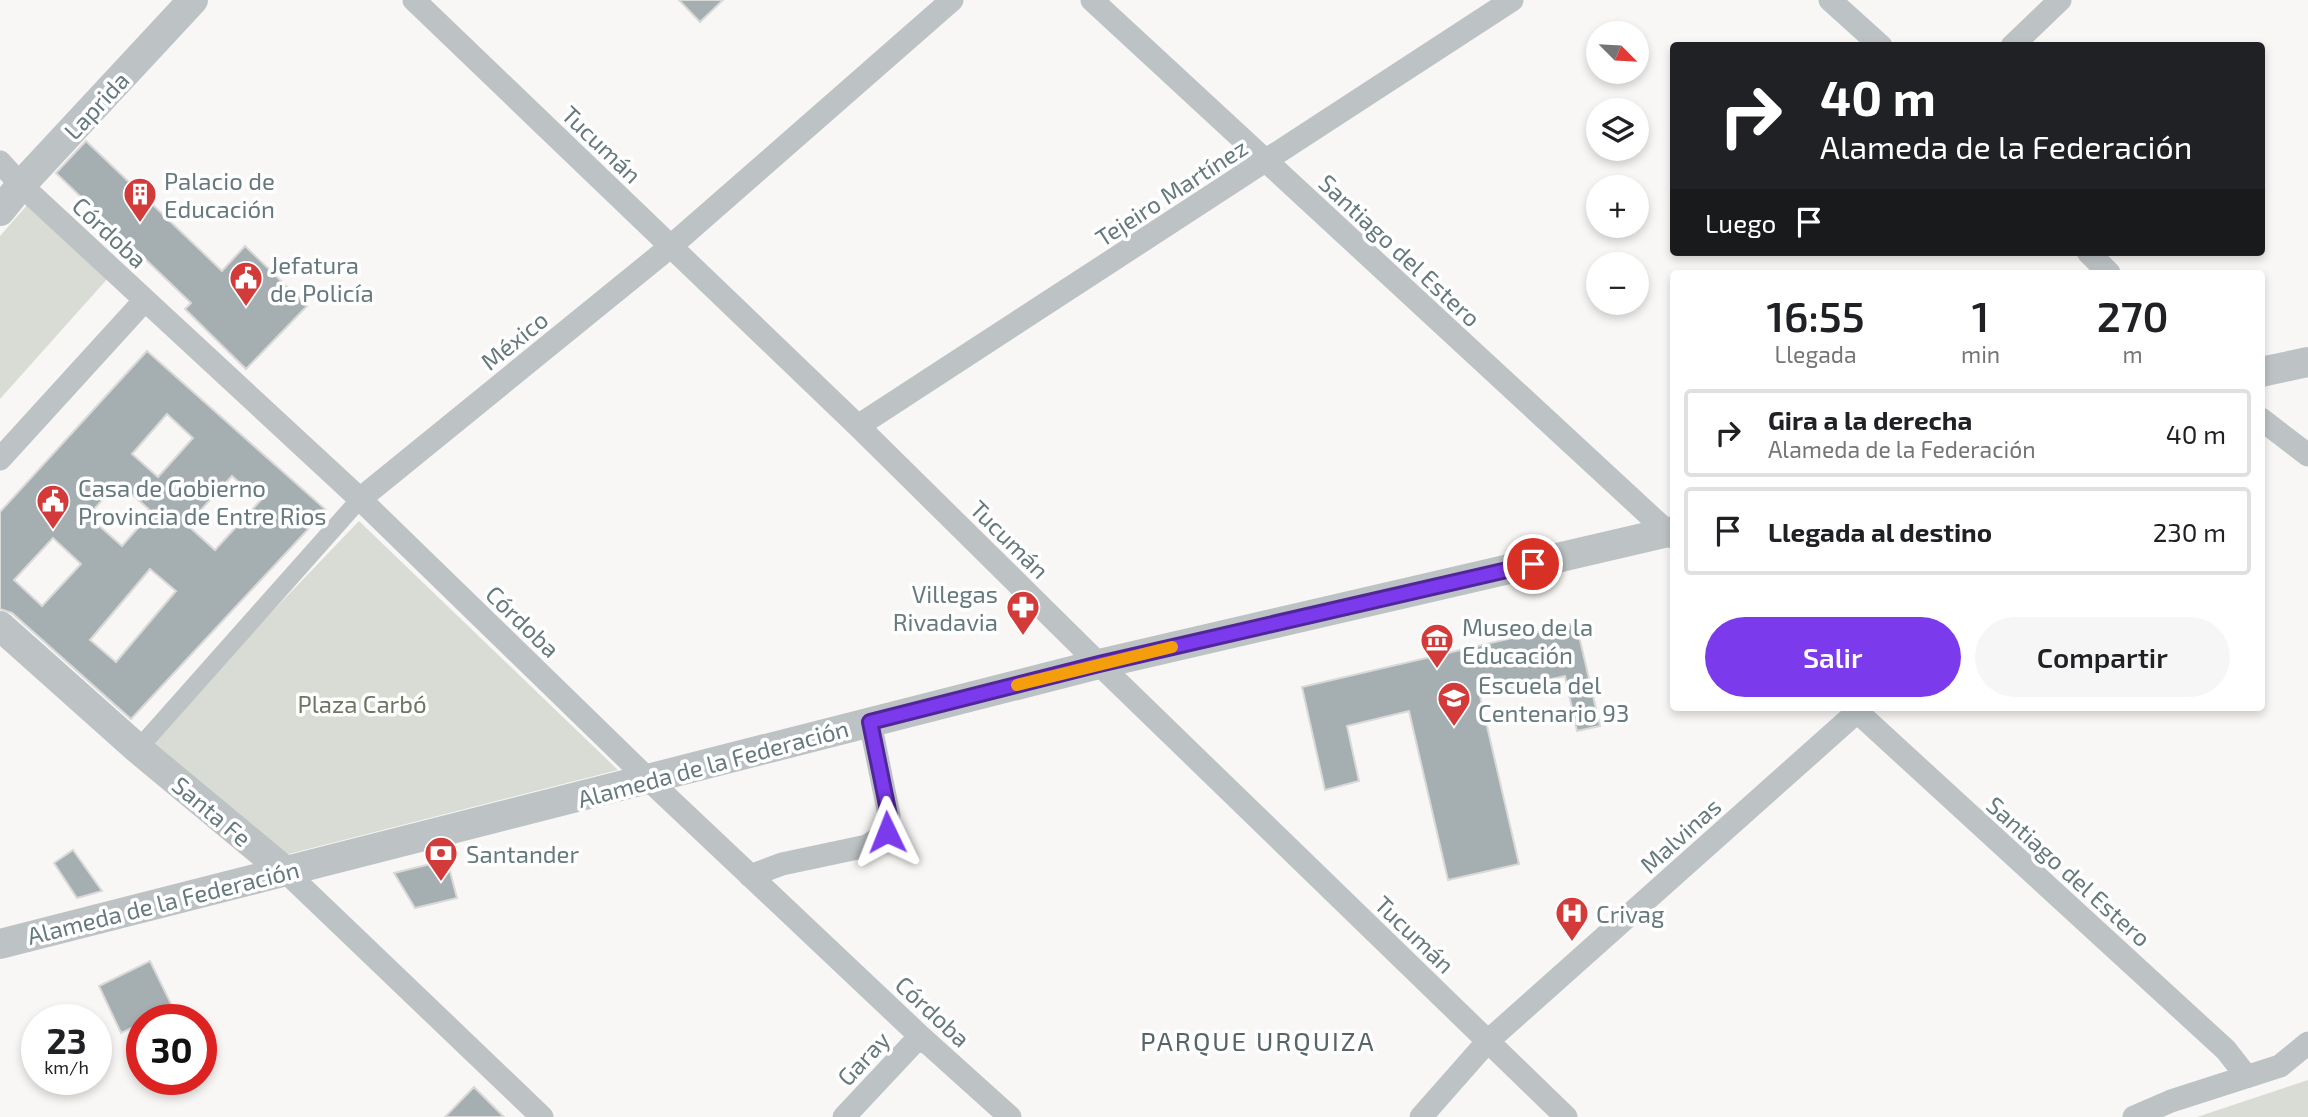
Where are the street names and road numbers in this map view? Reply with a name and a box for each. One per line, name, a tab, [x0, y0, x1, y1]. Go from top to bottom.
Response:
street label: Laprida	[57, 65, 135, 145]
street label: Tucumán	[556, 99, 648, 189]
street label: Tejeiro Martínez	[1090, 132, 1252, 252]
street label: Santiago del Estero	[1313, 168, 1487, 332]
street label: Córdoba	[67, 190, 153, 274]
street label: México	[475, 304, 553, 376]
street label: Tucumán	[965, 494, 1055, 584]
street label: Córdoba	[480, 579, 566, 663]
street label: Alameda de la Federación	[574, 713, 852, 813]
street label: Santa Fe	[167, 770, 257, 852]
street label: Santiago del Estero	[1981, 790, 2157, 952]
street label: Malvinas	[1634, 791, 1726, 879]
street label: Alameda de la Federación	[24, 854, 302, 950]
street label: Tucumán	[1369, 889, 1461, 979]
street label: Córdoba	[890, 969, 976, 1053]
street label: Garay	[831, 1025, 896, 1091]

